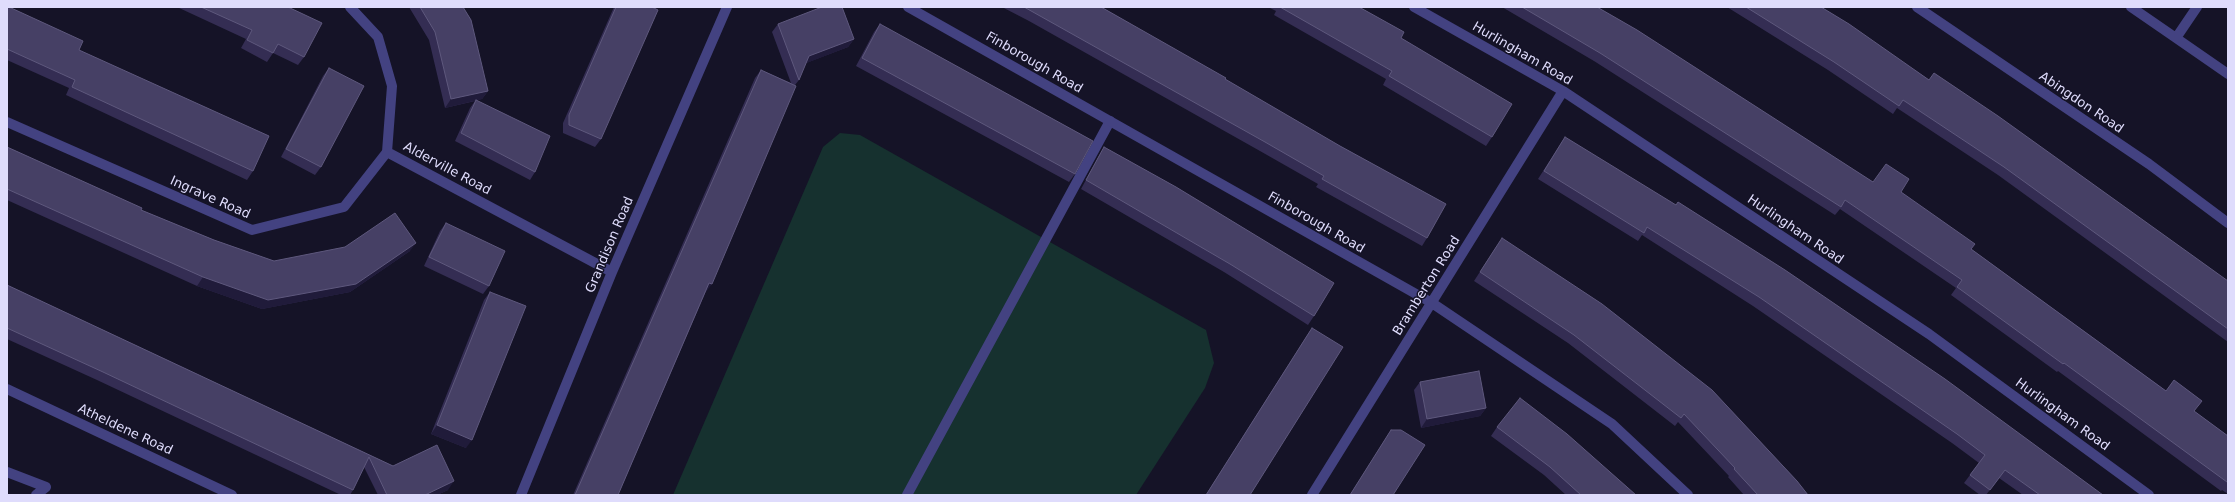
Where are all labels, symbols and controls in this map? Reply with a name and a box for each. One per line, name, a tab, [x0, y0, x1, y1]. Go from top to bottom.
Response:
street label: Hurlingham Road	[1469, 19, 1575, 89]
street label: Finborough Road	[983, 29, 1085, 97]
street label: Abingdon Road	[2036, 69, 2126, 137]
street label: Alderville Road	[400, 139, 494, 199]
street label: Ingrave Road	[168, 173, 252, 223]
street label: Finborough Road	[1265, 189, 1367, 257]
street label: Hurlingham Road	[1744, 192, 1846, 268]
street label: Grandison Road	[583, 194, 637, 296]
street label: Bramberton Road	[1390, 233, 1464, 339]
street label: Hurlingham Road	[2012, 376, 2112, 454]
street label: Atheldene Road	[75, 401, 175, 459]

